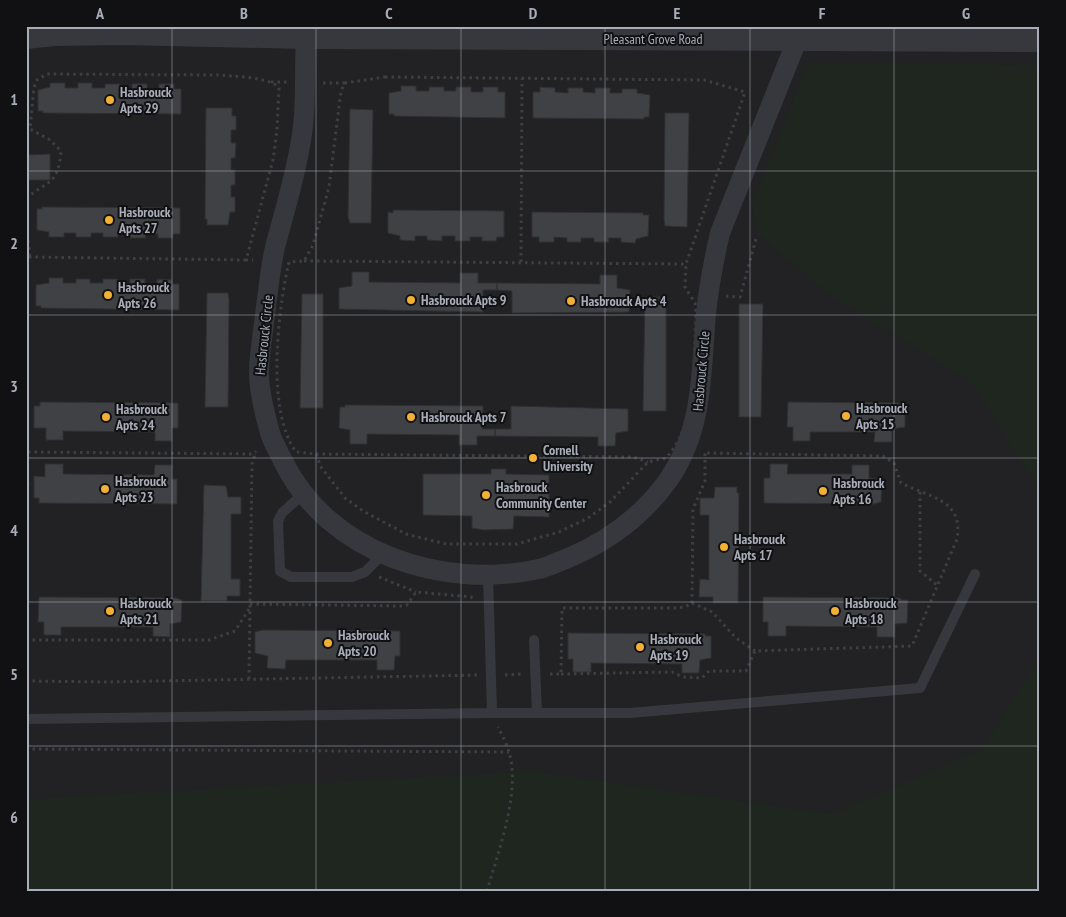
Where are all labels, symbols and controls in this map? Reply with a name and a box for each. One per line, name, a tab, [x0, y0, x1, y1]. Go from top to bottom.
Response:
text: A	[95, 3, 105, 23]
text: B	[240, 3, 248, 23]
text: C	[385, 3, 393, 23]
text: D	[529, 3, 538, 23]
text: E	[674, 3, 681, 23]
text: F	[819, 3, 826, 23]
text: G	[962, 3, 970, 23]
street label: Pleasant Grove Road	[604, 30, 702, 48]
place label: Hasbrouck Apts 29	[119, 83, 172, 117]
text: 1	[10, 89, 18, 109]
marker: Hasbrouck Apts 29	[104, 94, 116, 106]
place label: Hasbrouck Apts 27	[118, 203, 171, 237]
marker: Hasbrouck Apts 27	[103, 214, 115, 226]
text: 2	[10, 233, 18, 253]
place label: Hasbrouck Apts 26	[117, 278, 170, 312]
marker: Hasbrouck Apts 26	[102, 289, 114, 301]
place label: Hasbrouck Apts 9	[421, 291, 507, 309]
place label: Hasbrouck Apts 4	[581, 292, 667, 310]
street label: Hasbrouck Circle	[251, 294, 277, 376]
marker: Hasbrouck Apts 9	[405, 294, 417, 306]
marker: Hasbrouck Apts 4	[565, 295, 577, 307]
street label: Hasbrouck Circle	[689, 330, 713, 412]
text: 3	[10, 376, 18, 396]
place label: Hasbrouck Apts 15	[855, 399, 908, 433]
place label: Hasbrouck Apts 24	[115, 400, 168, 434]
place label: Hasbrouck Apts 7	[421, 408, 507, 426]
marker: Hasbrouck Apts 15	[840, 410, 852, 422]
marker: Hasbrouck Apts 24	[100, 411, 112, 423]
marker: Hasbrouck Apts 7	[405, 411, 417, 423]
place label: Cornell University	[543, 441, 593, 475]
marker: Cornell University	[527, 452, 539, 464]
place label: Hasbrouck Apts 23	[114, 472, 167, 506]
place label: Hasbrouck Apts 16	[832, 474, 885, 508]
place label: Hasbrouck Community Center	[496, 478, 587, 512]
marker: Hasbrouck Apts 23	[99, 483, 111, 495]
marker: Hasbrouck Apts 16	[817, 485, 829, 497]
marker: Hasbrouck Community Center	[480, 489, 492, 501]
text: 4	[10, 520, 18, 540]
place label: Hasbrouck Apts 17	[733, 530, 786, 564]
marker: Hasbrouck Apts 17	[718, 541, 730, 553]
place label: Hasbrouck Apts 21	[119, 594, 172, 628]
place label: Hasbrouck Apts 18	[844, 594, 897, 628]
marker: Hasbrouck Apts 21	[104, 605, 116, 617]
marker: Hasbrouck Apts 18	[829, 605, 841, 617]
place label: Hasbrouck Apts 20	[337, 626, 390, 660]
place label: Hasbrouck Apts 19	[649, 630, 702, 664]
marker: Hasbrouck Apts 20	[322, 637, 334, 649]
marker: Hasbrouck Apts 19	[634, 641, 646, 653]
text: 5	[10, 664, 18, 684]
text: 6	[10, 807, 18, 827]

